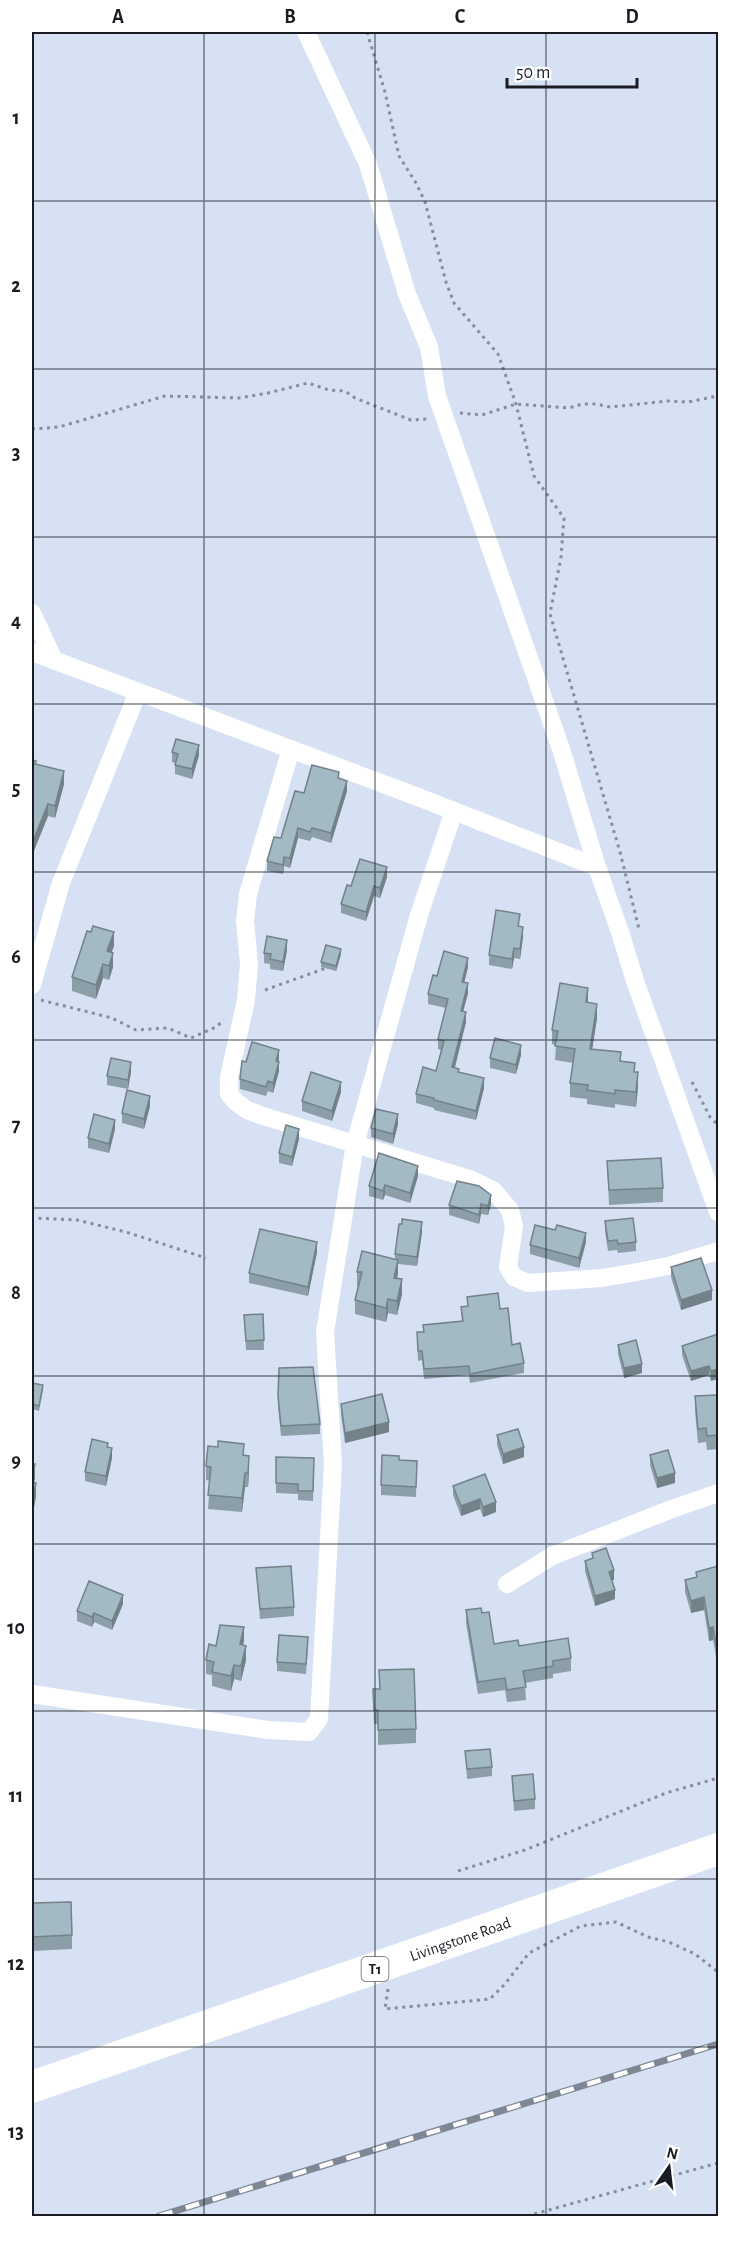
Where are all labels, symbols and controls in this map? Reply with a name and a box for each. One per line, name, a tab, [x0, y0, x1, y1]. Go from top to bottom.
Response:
text: A	[112, 7, 124, 27]
text: B	[284, 7, 296, 27]
text: C	[455, 7, 466, 27]
text: D	[625, 7, 639, 27]
scale bar	[507, 51, 638, 89]
text: 50 m	[516, 64, 550, 82]
text: 1	[12, 108, 20, 128]
text: 2	[11, 276, 21, 296]
text: 3	[12, 443, 20, 463]
text: 4	[11, 611, 21, 631]
text: 5	[12, 779, 20, 799]
text: 6	[11, 947, 21, 967]
text: 7	[12, 1115, 21, 1135]
text: 8	[11, 1283, 21, 1303]
text: 9	[11, 1451, 21, 1471]
text: 10	[7, 1618, 25, 1638]
text: 11	[9, 1786, 23, 1806]
street label: Livingstone Road	[408, 1915, 513, 1964]
text: 12	[8, 1954, 24, 1974]
road number: T1	[362, 1957, 388, 1981]
text: 13	[8, 2122, 24, 2142]
north arrow	[639, 2137, 699, 2197]
text: N	[665, 2144, 680, 2163]

